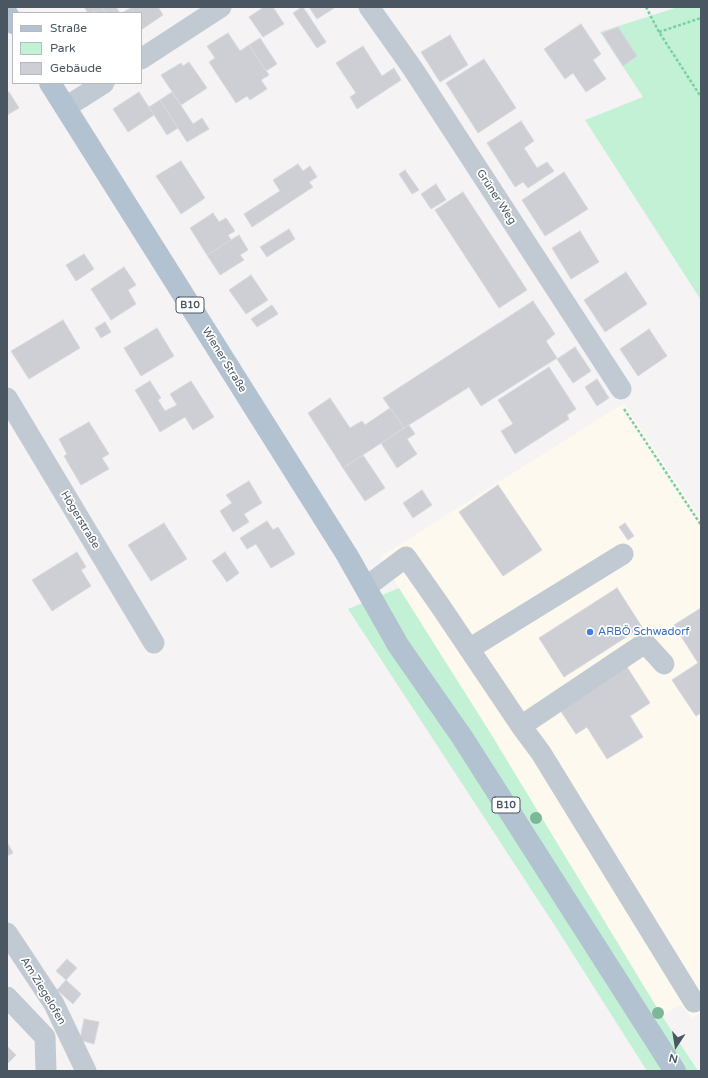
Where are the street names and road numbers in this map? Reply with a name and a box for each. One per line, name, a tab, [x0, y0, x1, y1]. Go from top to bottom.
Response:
street label: Grüner Weg	[473, 167, 519, 227]
road number: B10	[176, 297, 204, 313]
street label: Wiener Straße	[199, 325, 249, 395]
street label: Högerstraße	[58, 489, 102, 551]
road number: B10	[492, 797, 520, 813]
street label: Am Ziegelofen	[18, 955, 68, 1027]

